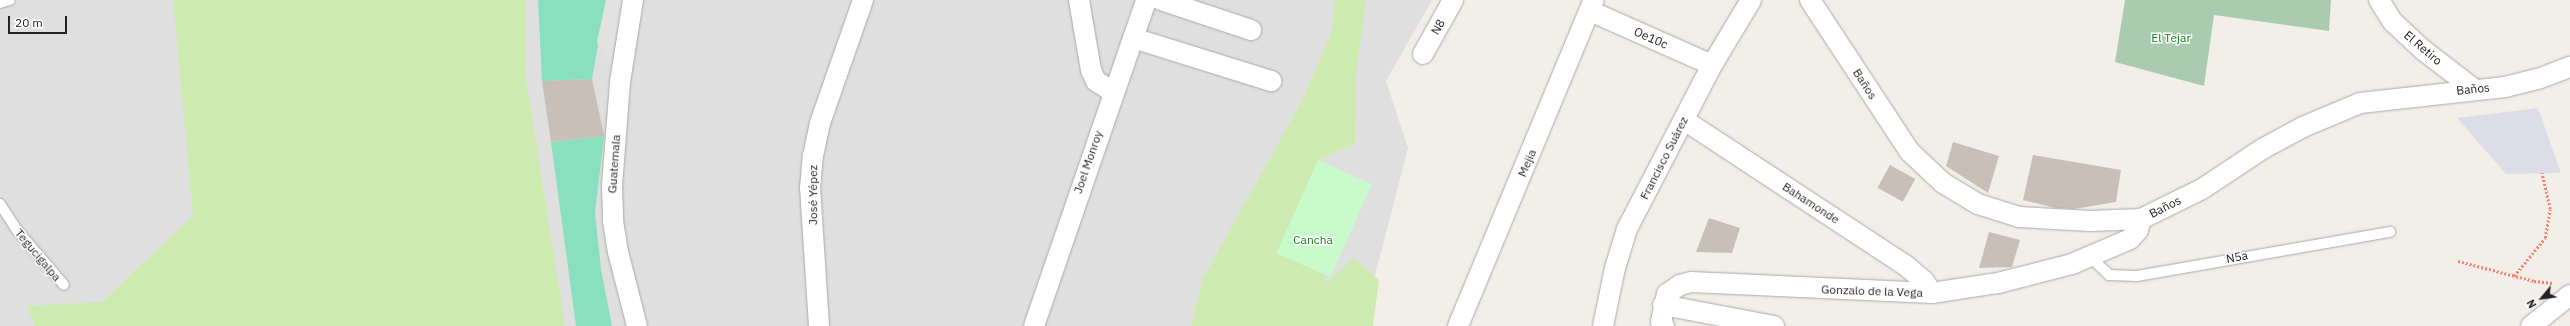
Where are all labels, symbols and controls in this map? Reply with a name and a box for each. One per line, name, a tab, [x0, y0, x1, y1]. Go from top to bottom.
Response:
scale bar	[10, 8, 69, 34]
text: 20 m	[15, 15, 43, 30]
street label: N8	[1428, 17, 1448, 37]
street label: Oe10c	[1632, 24, 1670, 52]
street label: El Retiro	[2401, 28, 2445, 68]
park label: El Tejar	[2151, 31, 2191, 45]
street label: Baños	[1850, 66, 1880, 102]
street label: Baños	[2456, 80, 2490, 98]
street label: Francisco Suárez	[1637, 114, 1691, 202]
street label: Joel Monroy	[1070, 129, 1106, 195]
street label: Guatemala	[605, 134, 623, 194]
street label: Mejia	[1515, 147, 1539, 179]
street label: José Yépez	[806, 165, 820, 225]
street label: Bahamonde	[1780, 179, 1842, 227]
street label: Baños	[2147, 193, 2183, 221]
street label: Tegucigalpa	[12, 226, 64, 284]
park label: Cancha	[1293, 233, 1333, 247]
street label: N5a	[2225, 248, 2249, 266]
north arrow	[2522, 278, 2562, 318]
street label: Gonzalo de la Vega	[1821, 282, 1923, 300]
text: N	[2523, 297, 2540, 311]

